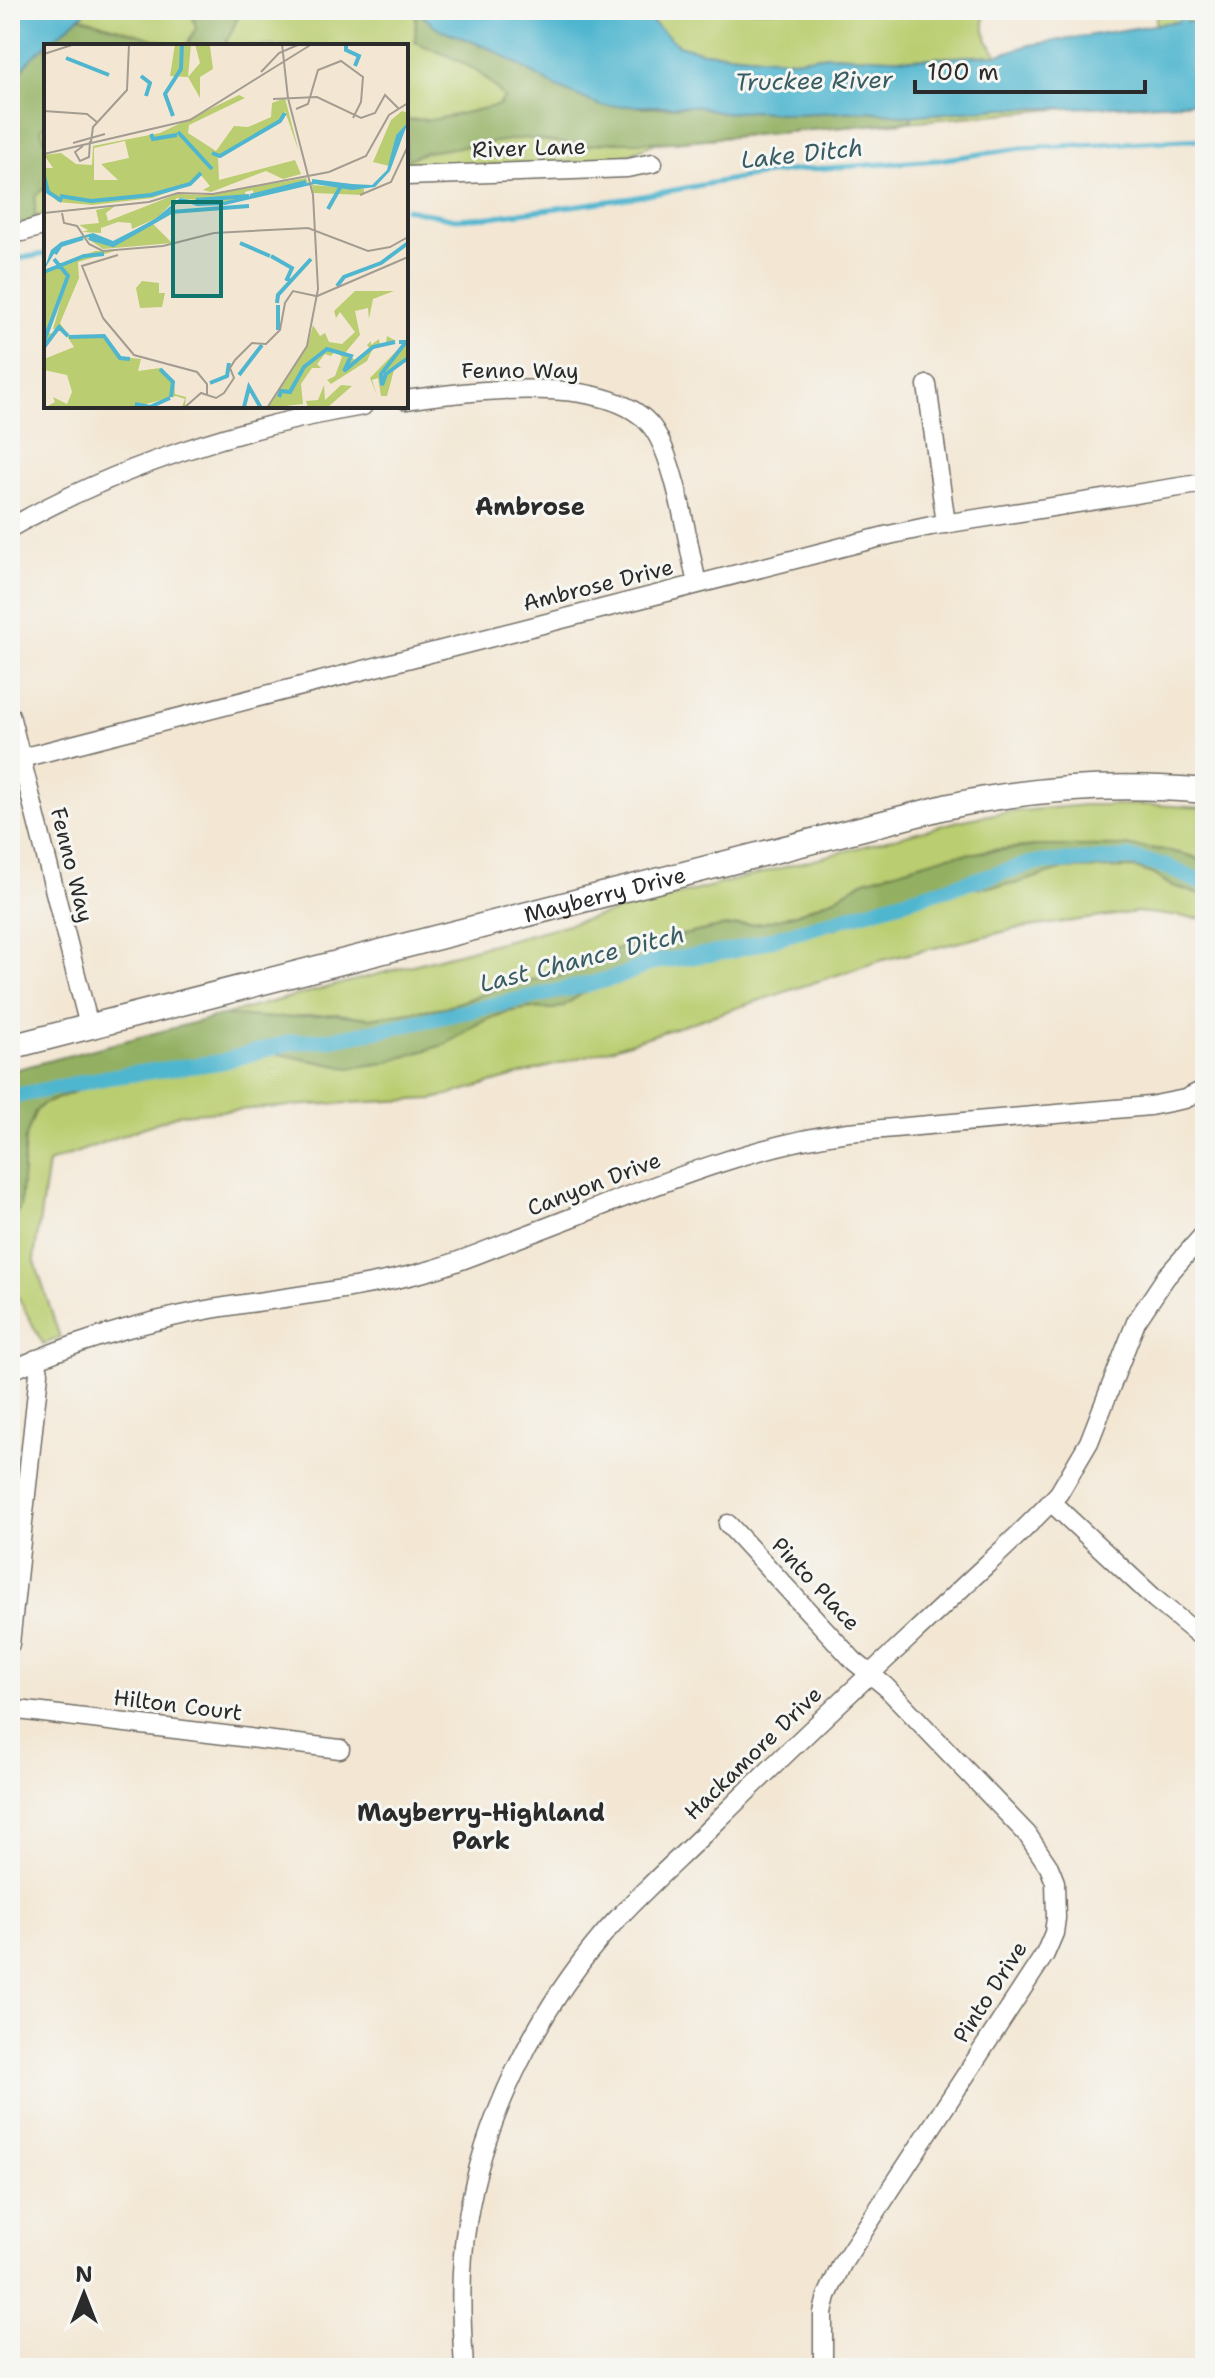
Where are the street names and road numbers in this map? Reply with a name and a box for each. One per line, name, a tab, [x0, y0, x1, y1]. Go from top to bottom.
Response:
street label: River Lane	[472, 132, 586, 164]
street label: Fenno Way	[461, 356, 579, 385]
street label: Ambrose Drive	[520, 552, 676, 618]
street label: Fenno Way	[44, 805, 100, 925]
street label: Mayberry Drive	[521, 860, 689, 929]
street label: Canyon Drive	[523, 1145, 665, 1223]
street label: Pinto Place	[765, 1531, 867, 1637]
street label: Hackamore Drive	[678, 1680, 828, 1826]
street label: Hilton Court	[112, 1683, 244, 1727]
street label: Pinto Drive	[946, 1936, 1034, 2048]

